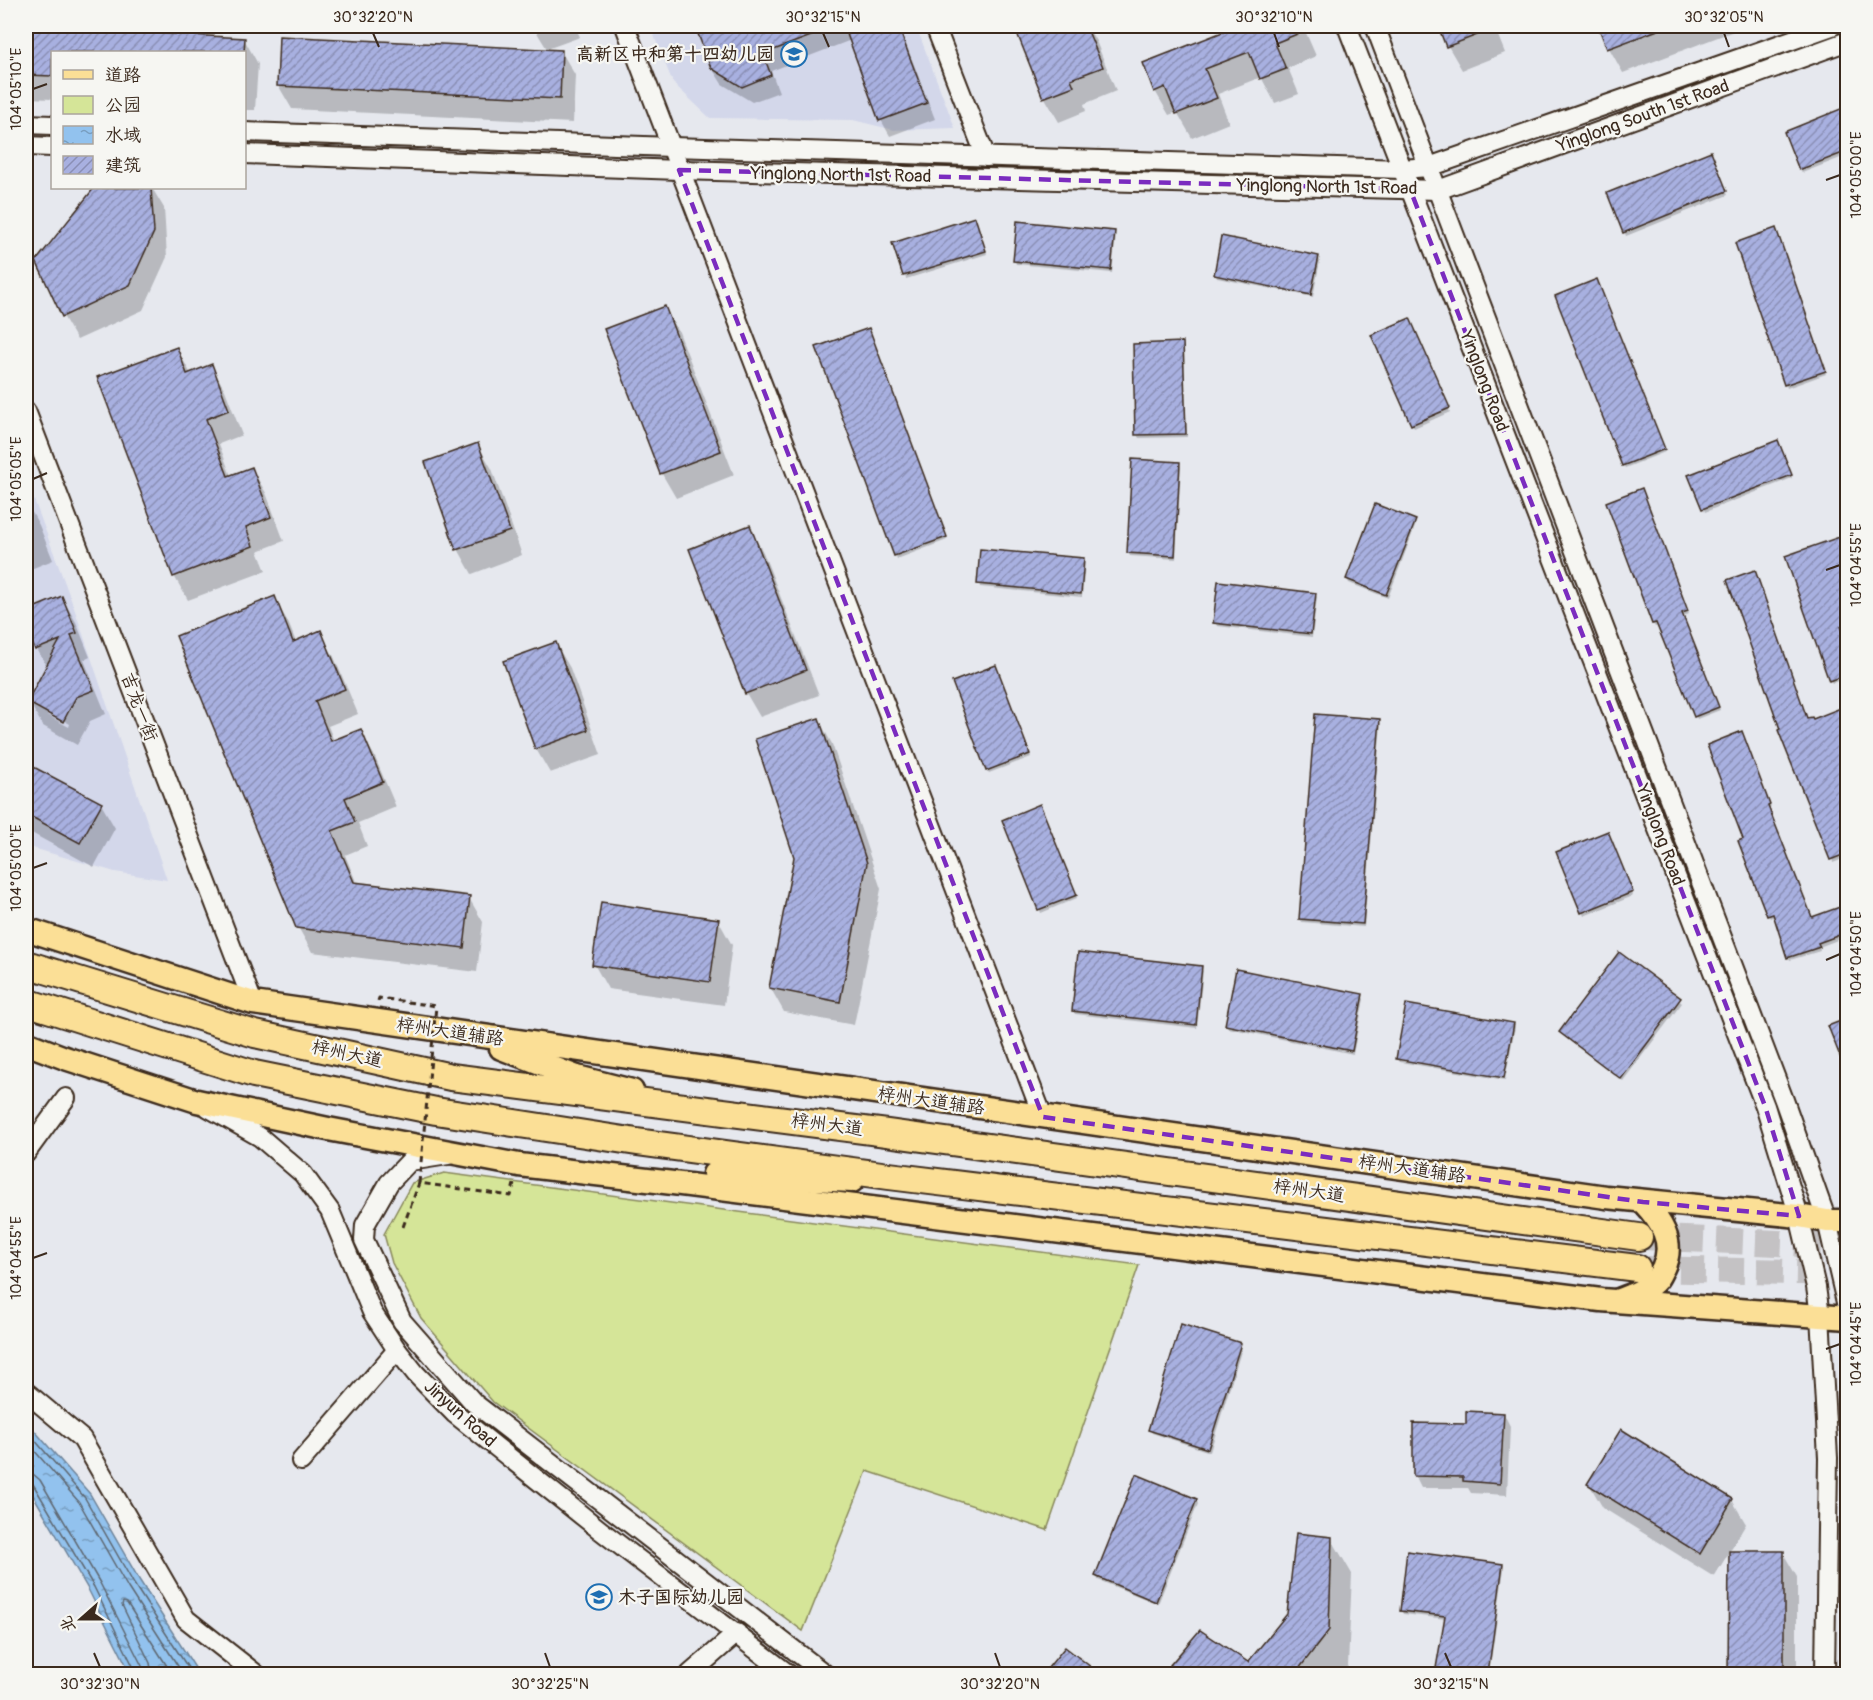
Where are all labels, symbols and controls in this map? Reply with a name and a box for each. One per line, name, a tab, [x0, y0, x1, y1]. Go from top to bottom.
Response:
text: 30°32'20"N	[333, 8, 413, 27]
text: 30°32'15"N	[785, 8, 861, 27]
text: 30°32'10"N	[1235, 8, 1313, 27]
text: 30°32'05"N	[1684, 8, 1764, 27]
school or university icon: 高新区中和第十四幼儿园	[779, 39, 809, 69]
place label: 高新区中和第十四幼儿园	[576, 43, 774, 66]
text: 104°05'10"E	[7, 47, 26, 130]
legend	[51, 51, 246, 189]
text: 道路	[105, 64, 141, 87]
street label: Yinglong South 1st Road	[1553, 74, 1732, 158]
text: 公园	[105, 94, 141, 117]
text: 水域	[105, 124, 141, 147]
text: 104°05'00"E	[1847, 131, 1866, 219]
text: 建筑	[105, 154, 141, 177]
street label: Yinglong North 1st Road	[749, 162, 932, 188]
street label: Yinglong North 1st Road	[1235, 174, 1418, 200]
street label: Yinglong Road	[1454, 326, 1514, 435]
text: 104°05'05"E	[7, 436, 26, 522]
text: 104°04'55"E	[1847, 523, 1866, 607]
street label: 吉龙一街	[115, 669, 163, 745]
street label: Yinglong Road	[1630, 780, 1690, 889]
text: 104°05'00"E	[7, 824, 26, 912]
text: 104°04'50"E	[1847, 911, 1866, 997]
street label: 梓州大道辅路	[395, 1013, 505, 1051]
street label: 梓州大道	[309, 1035, 385, 1073]
street label: 梓州大道辅路	[876, 1082, 986, 1120]
street label: 梓州大道	[790, 1109, 864, 1141]
street label: 梓州大道辅路	[1357, 1150, 1467, 1188]
street label: 梓州大道	[1272, 1175, 1346, 1207]
text: 104°04'55"E	[7, 1216, 26, 1300]
text: 104°04'45"E	[1847, 1302, 1866, 1386]
street label: Jinyun Road	[419, 1375, 501, 1453]
school or university icon: 木子国际幼儿园	[584, 1582, 614, 1612]
place label: 木子国际幼儿园	[618, 1586, 744, 1609]
north arrow	[51, 1589, 111, 1649]
text: 北	[56, 1613, 80, 1635]
text: 30°32'30"N	[60, 1675, 140, 1694]
text: 30°32'25"N	[511, 1675, 589, 1694]
text: 30°32'20"N	[960, 1675, 1040, 1694]
text: 30°32'15"N	[1413, 1675, 1489, 1694]

